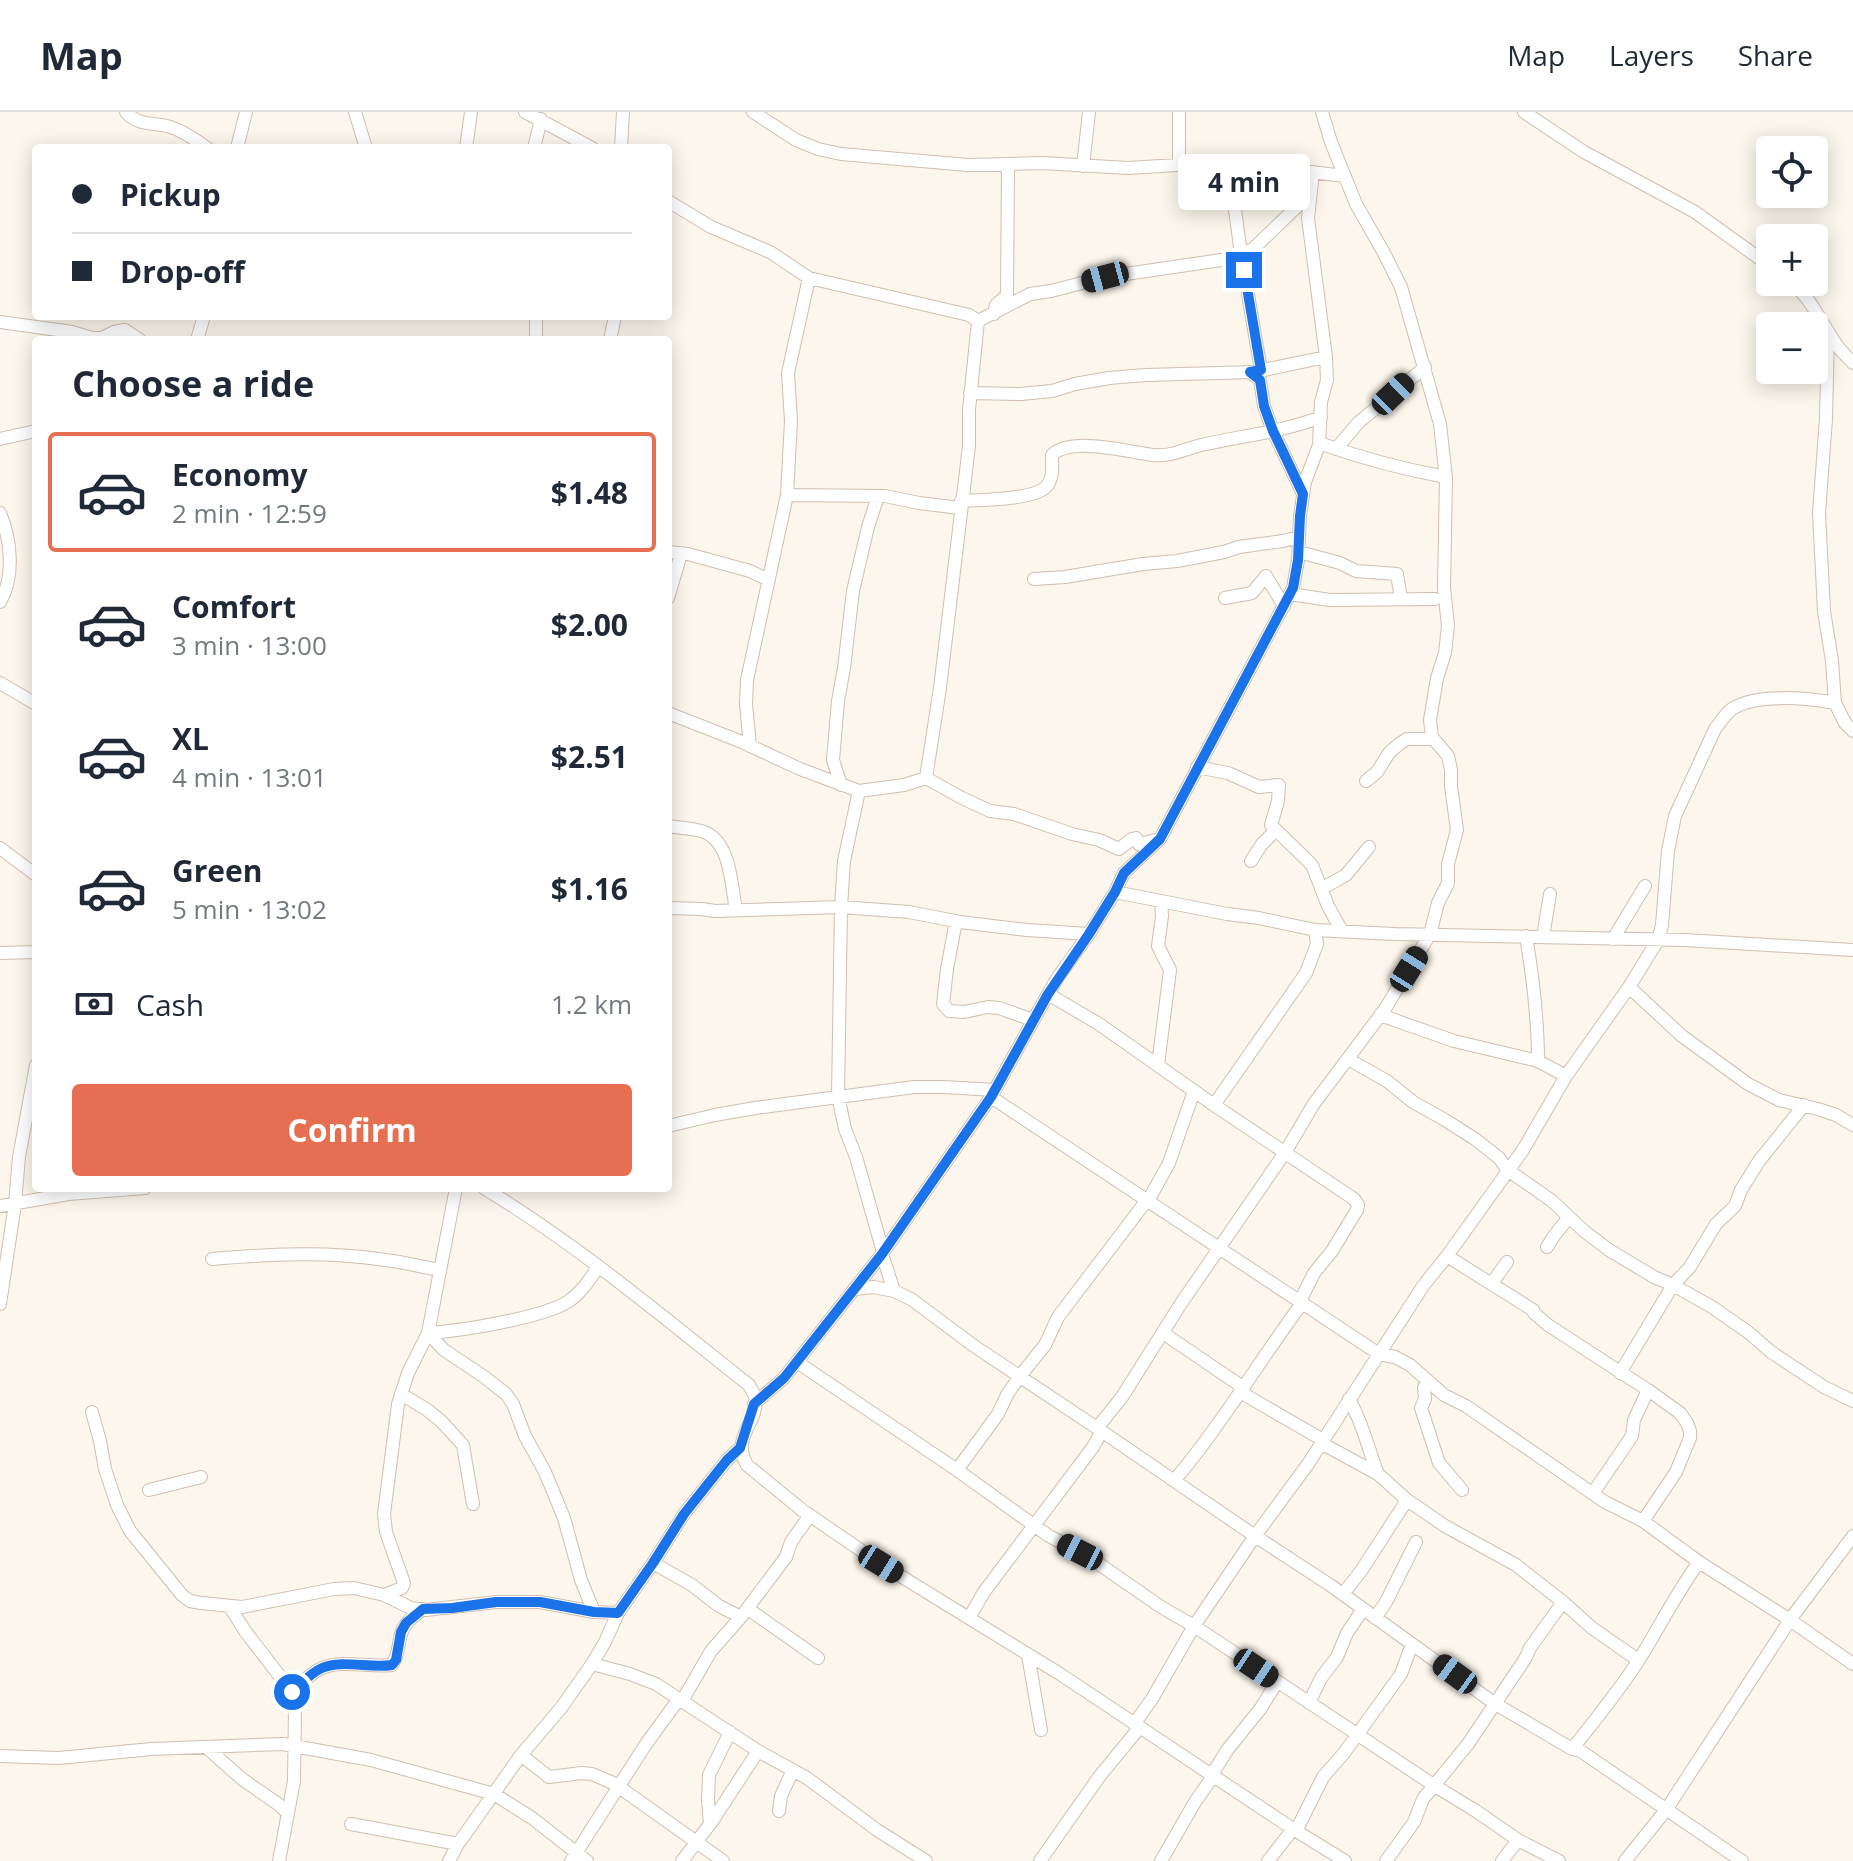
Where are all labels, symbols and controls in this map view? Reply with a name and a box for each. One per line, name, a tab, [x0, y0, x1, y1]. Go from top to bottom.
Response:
text: Map	[40, 29, 123, 81]
text: Map	[1507, 36, 1565, 74]
text: Layers	[1609, 36, 1694, 74]
text: Share	[1738, 36, 1813, 74]
map controls	[1756, 136, 1828, 384]
button: locate	[1756, 136, 1828, 208]
callout: 4 min	[1178, 154, 1310, 210]
text: 4 min	[1208, 164, 1280, 200]
text: Pickup	[120, 174, 221, 215]
button: +	[1756, 224, 1828, 296]
text: Drop-off	[120, 251, 245, 292]
route end	[1226, 252, 1262, 288]
car	[1079, 259, 1131, 295]
button: −	[1756, 312, 1828, 384]
text: Choose a ride	[72, 359, 314, 408]
car	[1367, 369, 1419, 419]
text: Economy	[172, 454, 308, 495]
icon: car	[76, 456, 148, 528]
text: $1.48	[551, 472, 628, 513]
text: 2 min · 12:59	[172, 495, 327, 531]
text: Comfort	[172, 586, 296, 627]
icon: car	[76, 588, 148, 660]
text: $2.00	[551, 604, 628, 645]
text: 3 min · 13:00	[172, 627, 327, 663]
text: XL	[172, 718, 209, 759]
icon: car	[76, 720, 148, 792]
text: $2.51	[551, 736, 628, 777]
text: 4 min · 13:01	[172, 759, 327, 795]
text: Green	[172, 850, 263, 891]
icon: car	[76, 852, 148, 924]
text: $1.16	[551, 868, 628, 909]
text: 5 min · 13:02	[172, 891, 327, 927]
car	[1386, 942, 1432, 996]
icon: cash	[72, 982, 116, 1026]
text: Cash	[136, 984, 204, 1025]
text: 1.2 km	[551, 986, 632, 1022]
button: Confirm	[72, 1084, 632, 1176]
car	[1053, 1530, 1107, 1574]
car	[854, 1541, 908, 1587]
car	[1229, 1645, 1283, 1691]
car	[1429, 1650, 1481, 1698]
route start	[274, 1674, 310, 1710]

